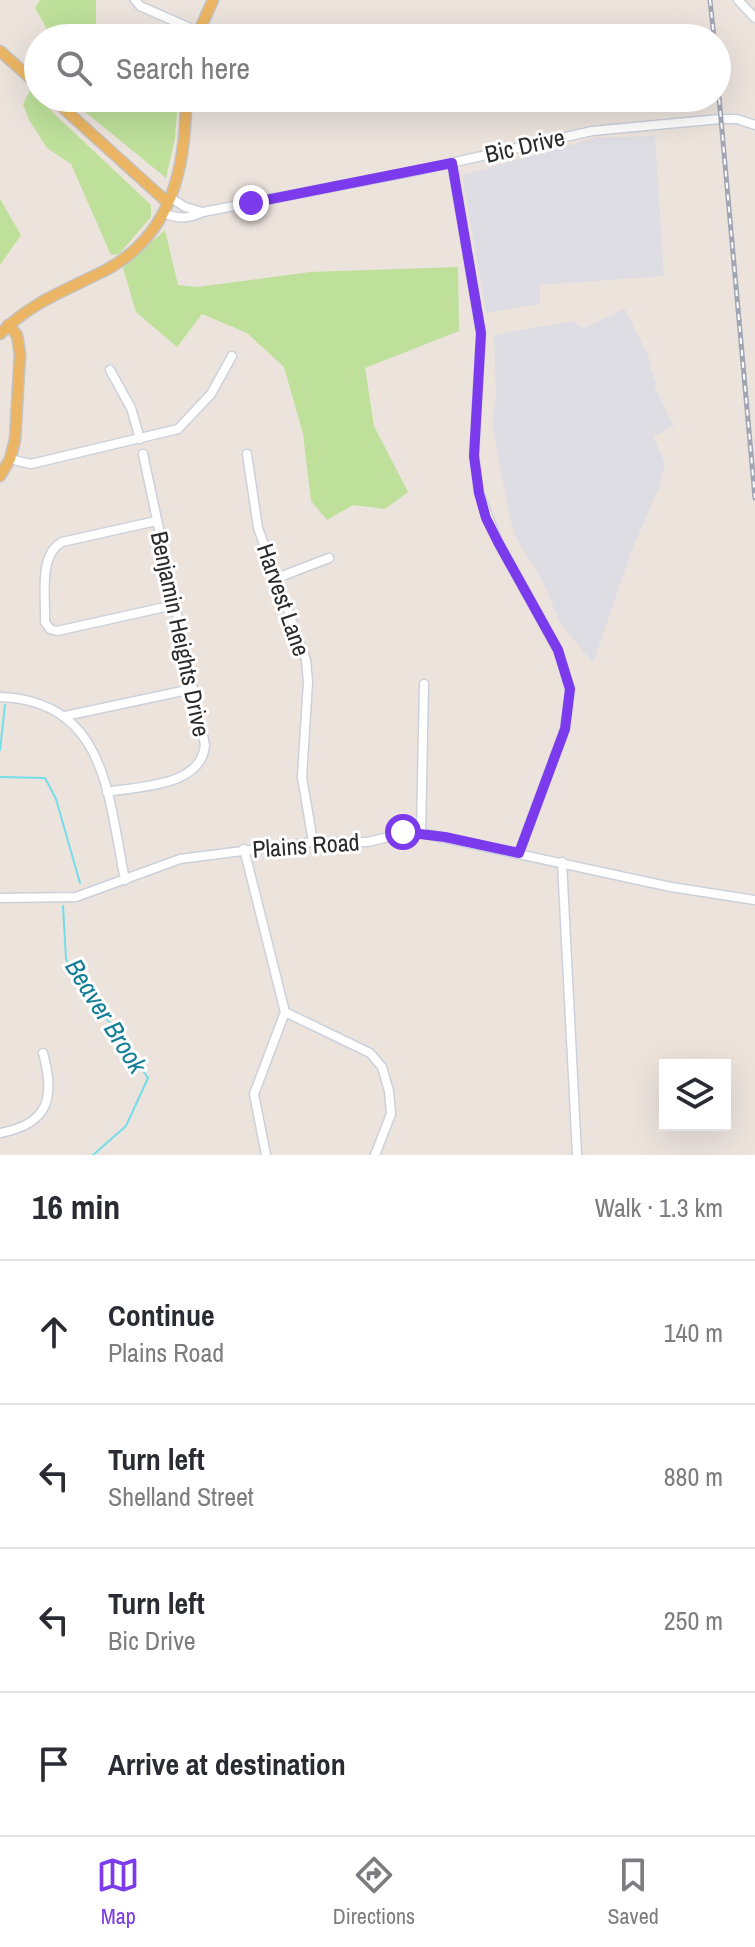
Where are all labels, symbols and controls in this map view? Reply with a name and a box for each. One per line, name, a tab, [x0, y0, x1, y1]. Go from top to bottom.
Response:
search box	[24, 24, 731, 112]
icon: search	[52, 46, 96, 90]
text: Search here	[116, 48, 250, 88]
street label: Bic Drive	[482, 120, 568, 170]
route end	[233, 185, 269, 221]
street label: Benjamin Heights Drive	[144, 528, 218, 739]
street label: Harvest Lane	[250, 539, 318, 660]
route start	[385, 814, 421, 850]
street label: Plains Road	[251, 825, 361, 865]
water label: Beaver Brook	[57, 952, 156, 1081]
map controls	[659, 1059, 731, 1131]
button: layers	[659, 1059, 731, 1131]
text: 16 min	[32, 1184, 120, 1230]
text: Walk · 1.3 km	[595, 1190, 723, 1225]
text: Continue	[108, 1295, 215, 1335]
icon: ahead	[32, 1310, 76, 1354]
text: 140 m	[664, 1315, 723, 1350]
text: Plains Road	[108, 1335, 224, 1370]
text: Turn left	[108, 1439, 205, 1479]
icon: left	[32, 1454, 76, 1498]
text: 880 m	[664, 1459, 723, 1494]
text: Shelland Street	[108, 1479, 254, 1514]
text: Turn left	[108, 1583, 205, 1623]
icon: left	[32, 1598, 76, 1642]
text: 250 m	[664, 1603, 723, 1638]
text: Bic Drive	[108, 1623, 196, 1658]
icon: arrive	[32, 1742, 76, 1786]
text: Arrive at destination	[108, 1744, 346, 1784]
tab: Map	[96, 1853, 140, 1931]
tab: Directions	[333, 1853, 415, 1931]
tab: Saved	[608, 1853, 659, 1931]

